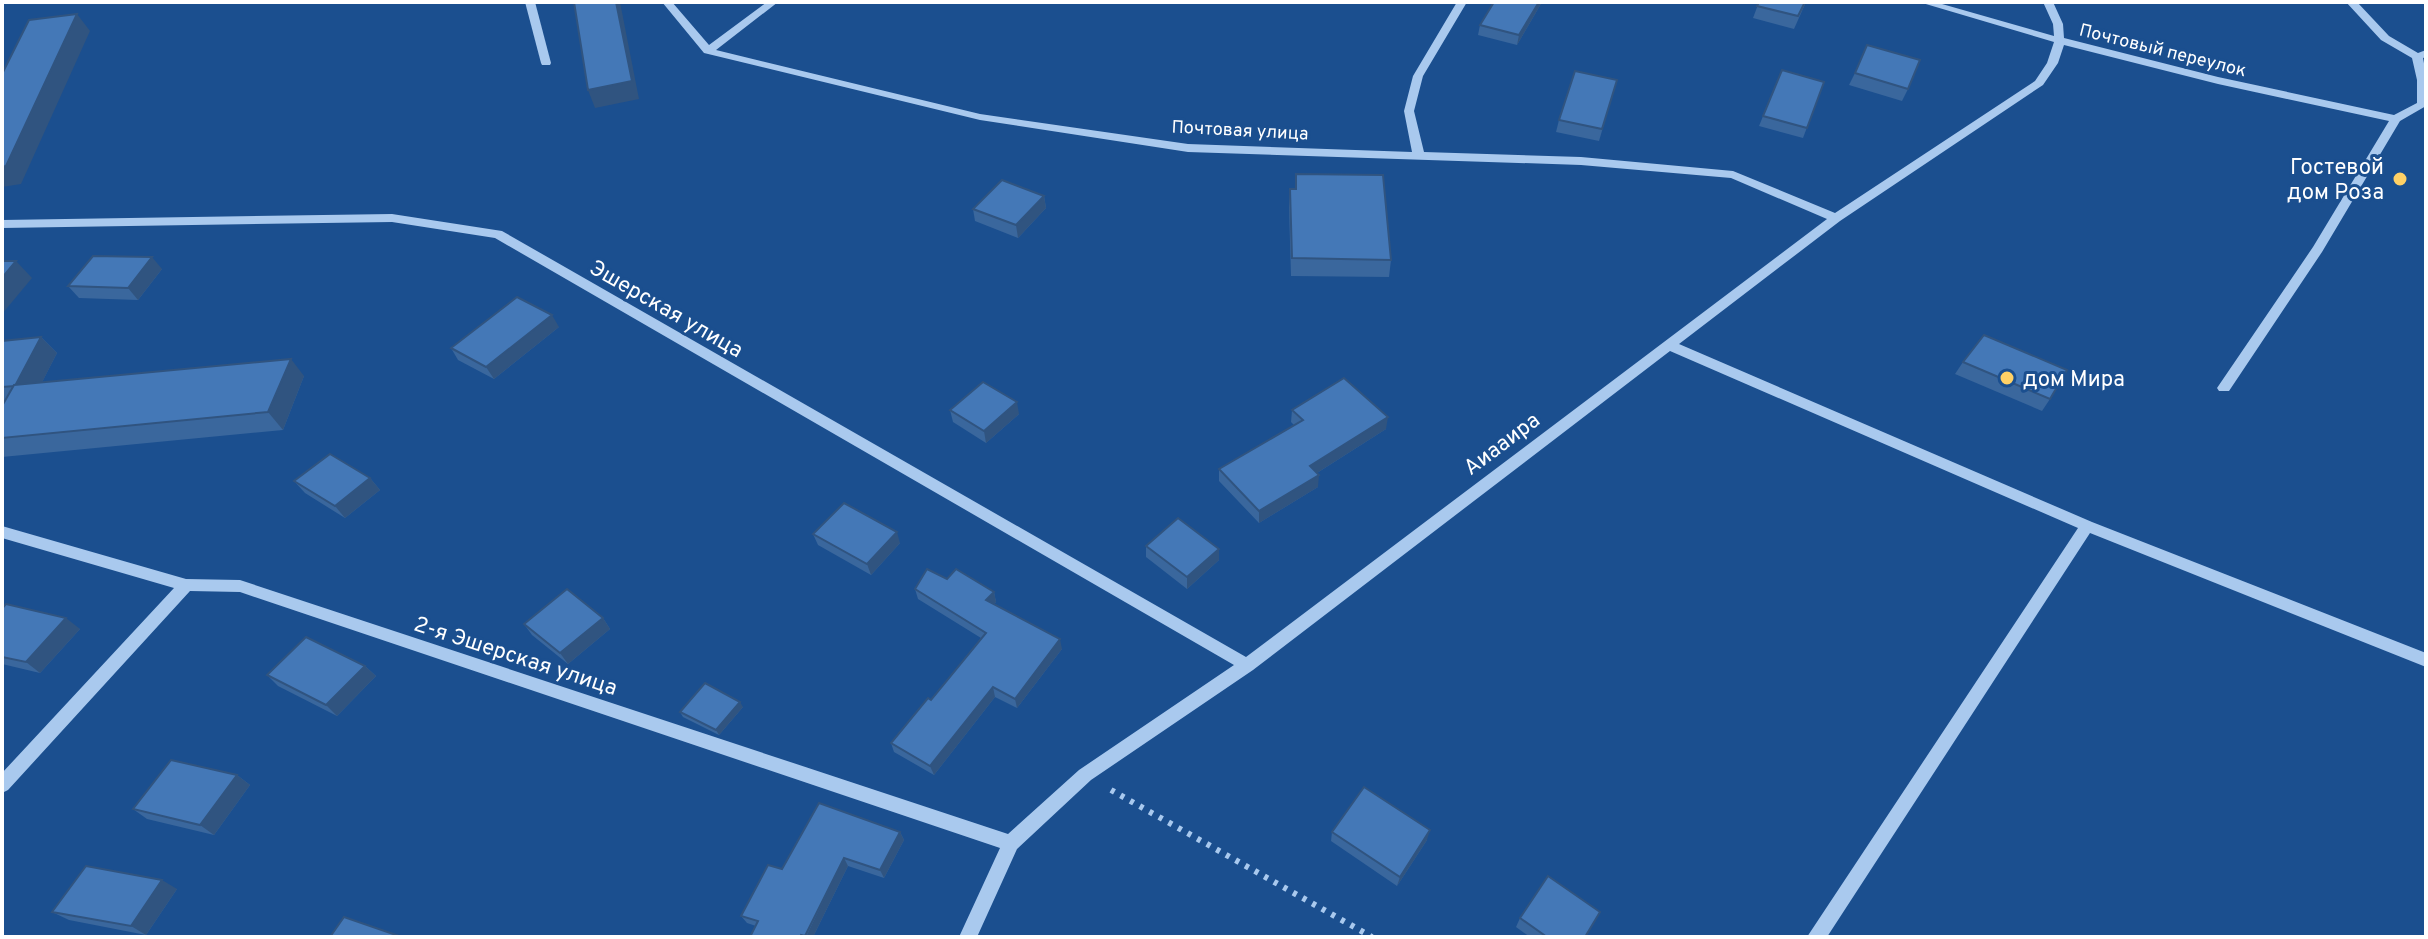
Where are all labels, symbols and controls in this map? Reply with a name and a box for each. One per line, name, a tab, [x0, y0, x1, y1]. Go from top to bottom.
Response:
street label: Почтовый переулок	[2077, 20, 2249, 83]
street label: Почтовая улица	[1171, 116, 1309, 147]
place label: Гостевой дом Роза	[2287, 155, 2384, 207]
marker: Гостевой дом Роза	[2391, 170, 2409, 188]
street label: Эшерская улица	[584, 255, 747, 365]
place label: дом Мира	[2023, 367, 2125, 394]
marker: дом Мира	[1998, 369, 2016, 387]
street label: Аиааира	[1459, 408, 1546, 482]
street label: 2-я Эшерская улица	[410, 612, 620, 703]

